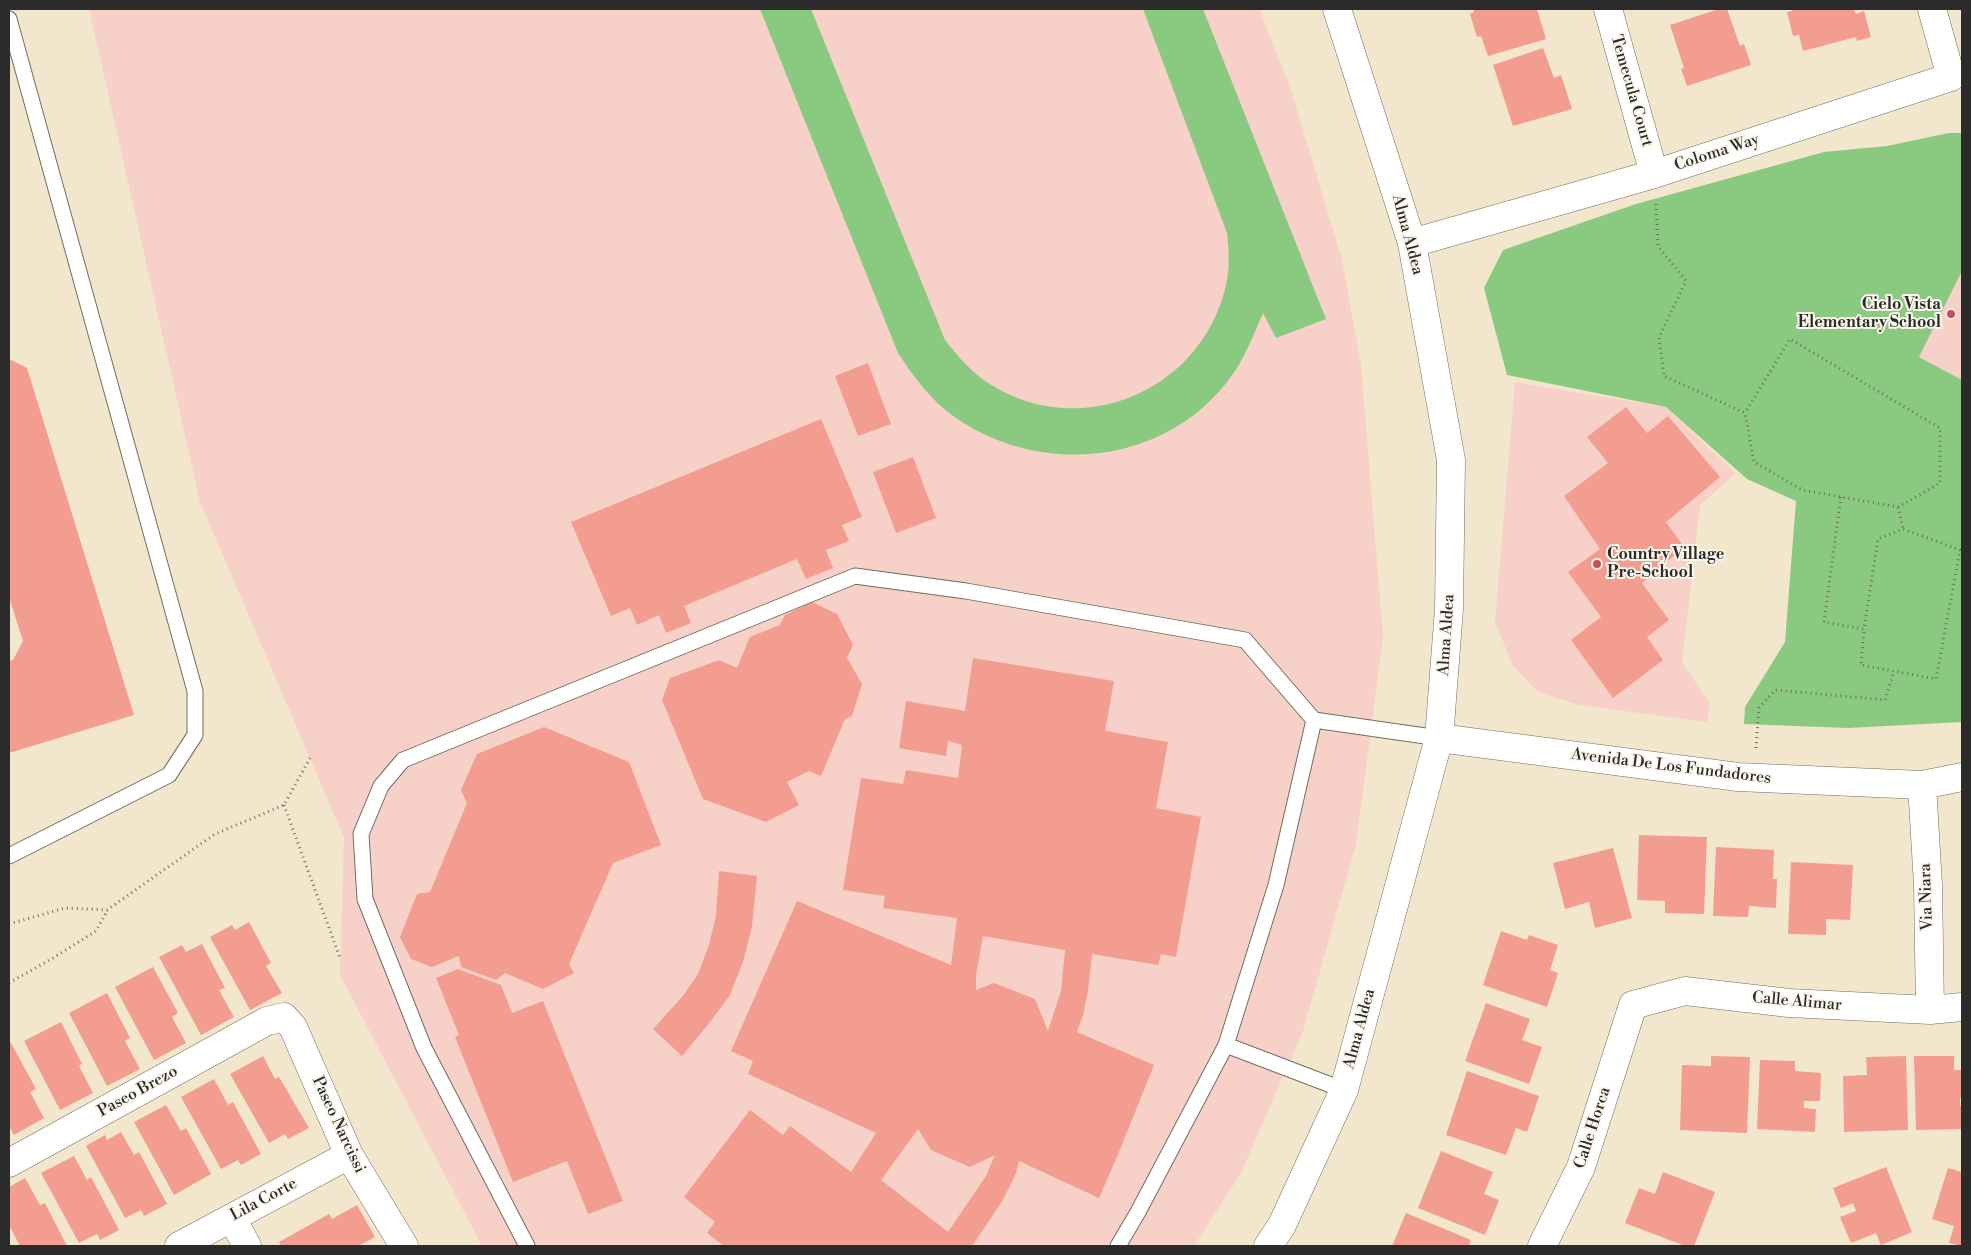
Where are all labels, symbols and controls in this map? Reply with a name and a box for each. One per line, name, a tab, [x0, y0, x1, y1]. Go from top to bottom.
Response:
street label: Temecula Court	[1606, 33, 1656, 149]
street label: Coloma Way	[1672, 130, 1762, 176]
street label: Alma Aldea	[1387, 193, 1427, 277]
place label: Cielo Vista Elementary School	[1798, 295, 1941, 333]
marker: Cielo Vista Elementary School	[1945, 308, 1957, 320]
place label: Country Village Pre-School	[1607, 545, 1724, 583]
marker: Country Village Pre-School	[1591, 558, 1603, 570]
street label: Alma Aldea	[1435, 593, 1459, 677]
street label: Avenida De Los Fundadores	[1570, 745, 1772, 789]
street label: Via Niara	[1916, 863, 1938, 931]
street label: Alma Aldea	[1340, 987, 1380, 1071]
street label: Calle Alimar	[1751, 989, 1843, 1015]
street label: Paseo Brezo	[95, 1062, 181, 1122]
street label: Paseo Narcissi	[307, 1073, 369, 1177]
street label: Calle Horca	[1571, 1085, 1615, 1171]
street label: Lila Corte	[227, 1174, 301, 1226]

